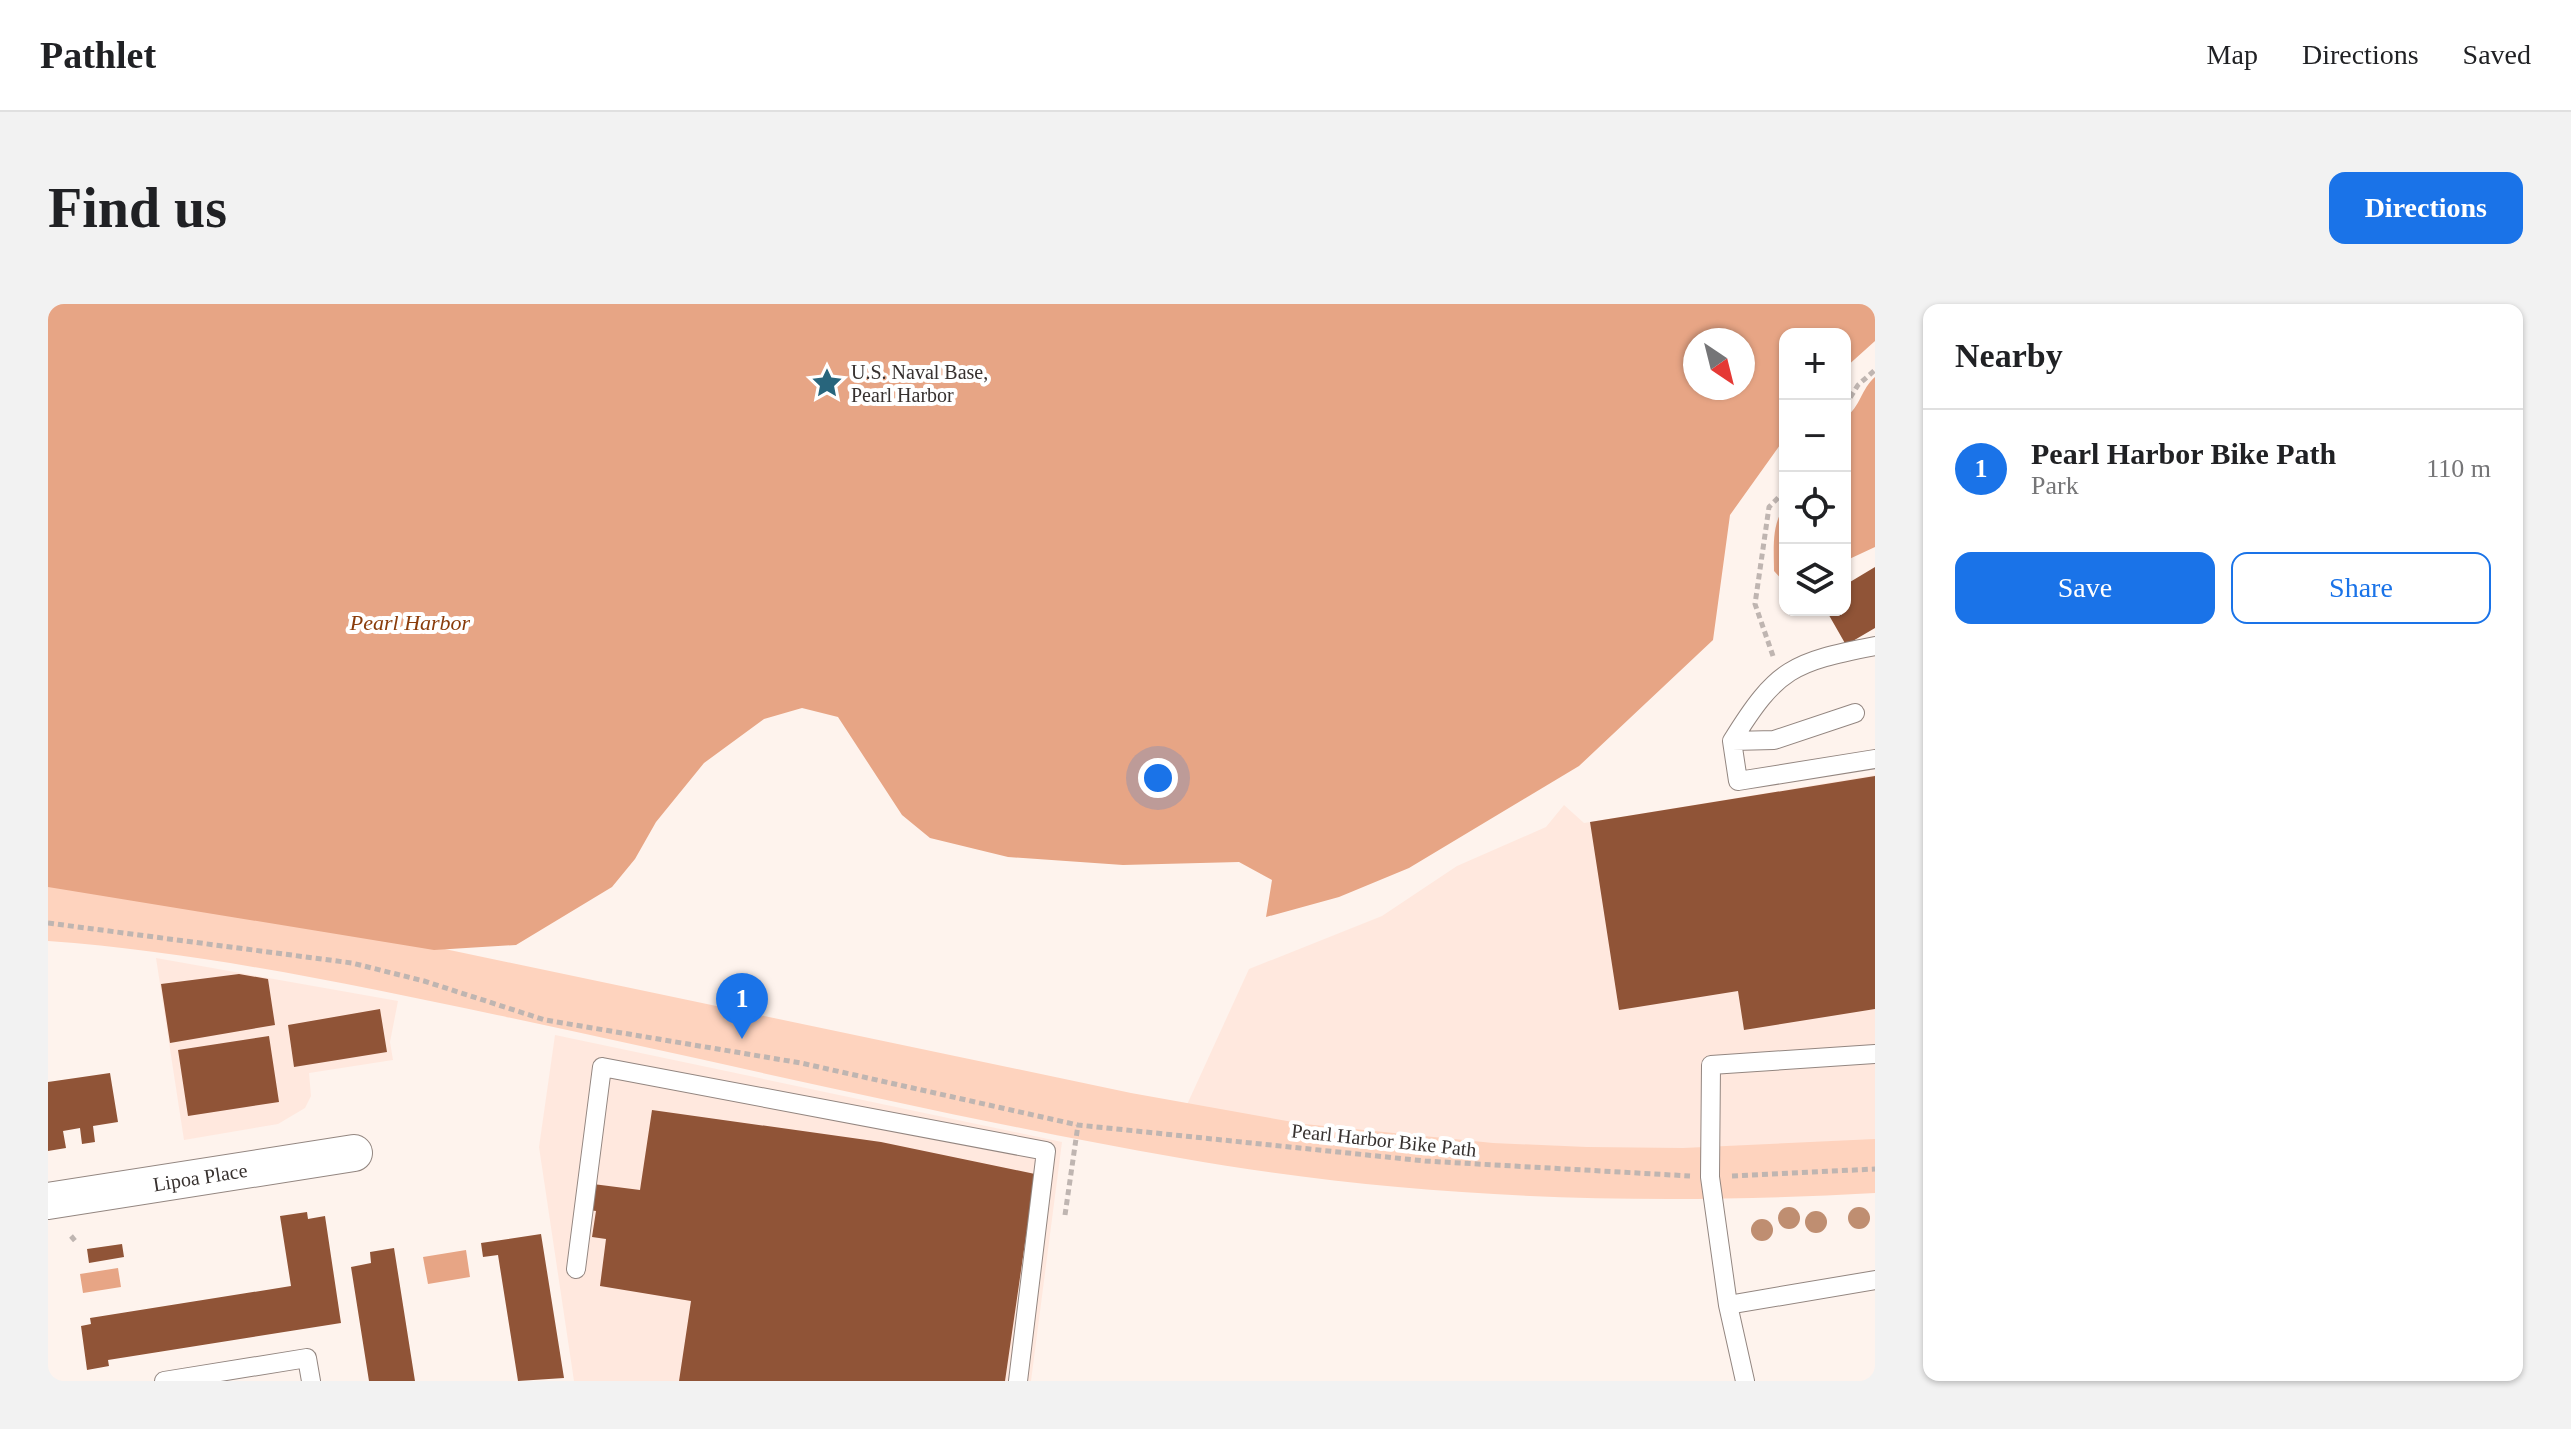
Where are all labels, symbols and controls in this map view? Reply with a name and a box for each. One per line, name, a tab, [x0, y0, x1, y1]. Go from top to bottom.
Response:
text: Pathlet	[40, 34, 156, 76]
text: Map	[2207, 39, 2258, 70]
text: Directions	[2302, 39, 2419, 70]
text: Saved	[2463, 39, 2531, 70]
button: Directions	[2329, 172, 2523, 244]
text: Find us	[48, 177, 227, 239]
north arrow	[1683, 328, 1755, 400]
map controls	[1779, 328, 1851, 616]
button: +	[1779, 328, 1851, 400]
text: Nearby	[1955, 337, 2063, 374]
place label: U.S. Naval Base, Pearl Harbor	[851, 361, 988, 406]
place icon: U.S. Naval Base, Pearl Harbor	[810, 366, 844, 400]
button: −	[1779, 400, 1851, 472]
text: Pearl Harbor Bike Path	[2031, 437, 2336, 470]
text: 1	[1975, 454, 1988, 483]
text: 110 m	[2426, 454, 2491, 483]
text: Park	[2031, 471, 2079, 500]
button: locate	[1779, 472, 1851, 544]
button: layers	[1779, 544, 1851, 616]
button: Save	[1955, 552, 2215, 624]
button: Share	[2231, 552, 2491, 624]
water label: Pearl Harbor	[349, 610, 471, 635]
your location	[1138, 758, 1178, 798]
pin: 1	[716, 973, 768, 1039]
street label: Pearl Harbor Bike Path	[1290, 1119, 1478, 1161]
street label: Lipoa Place	[151, 1159, 249, 1195]

